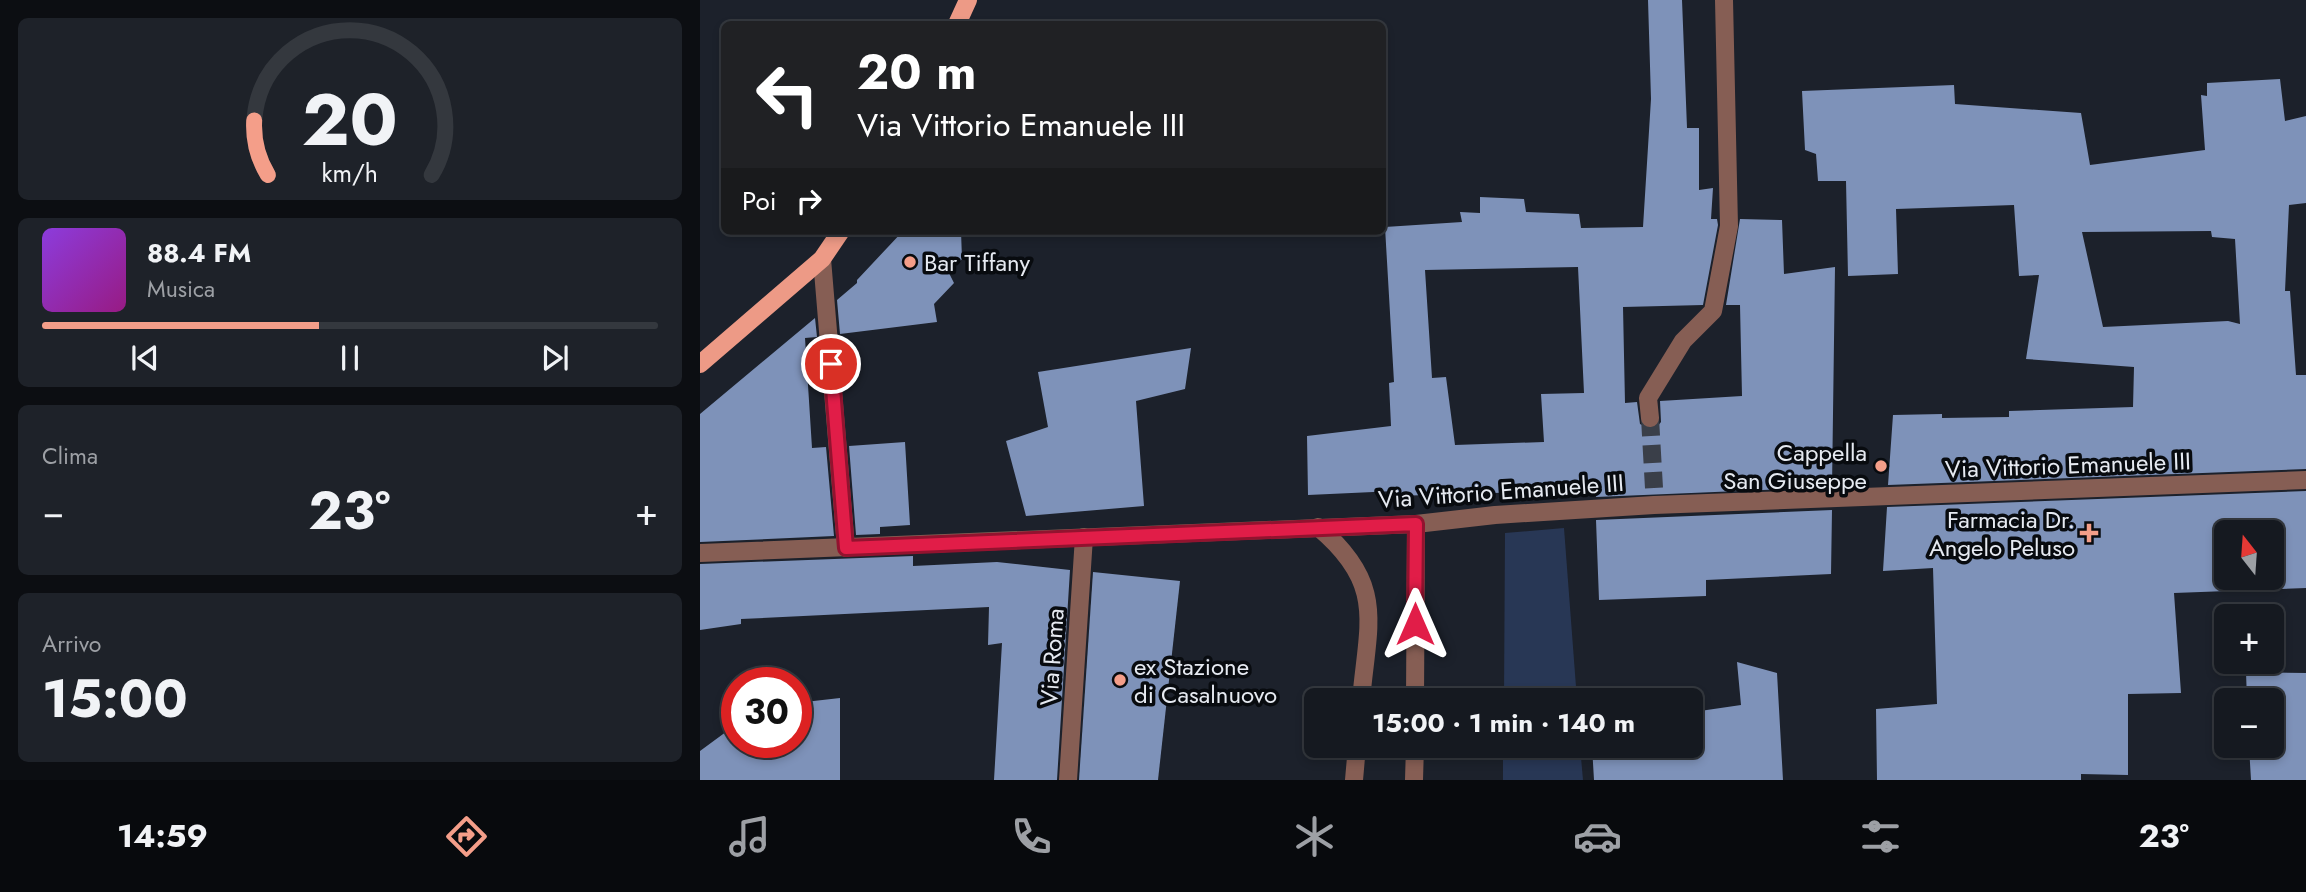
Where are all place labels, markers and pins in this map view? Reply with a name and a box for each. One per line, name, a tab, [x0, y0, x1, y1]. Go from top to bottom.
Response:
place label: Bar Tiffany	[924, 245, 1031, 280]
marker: Bar Tiffany	[902, 254, 918, 270]
pin	[801, 334, 861, 394]
place label: Cappella San Giuseppe	[1723, 435, 1867, 498]
marker: Cappella San Giuseppe	[1873, 458, 1889, 474]
place label: Farmacia Dr. Angelo Peluso	[1929, 502, 2075, 565]
marker: Farmacia Dr. Angelo Peluso	[2081, 525, 2097, 541]
place label: ex Stazione di Casalnuovo	[1134, 649, 1277, 712]
marker: ex Stazione di Casalnuovo	[1112, 672, 1128, 688]

